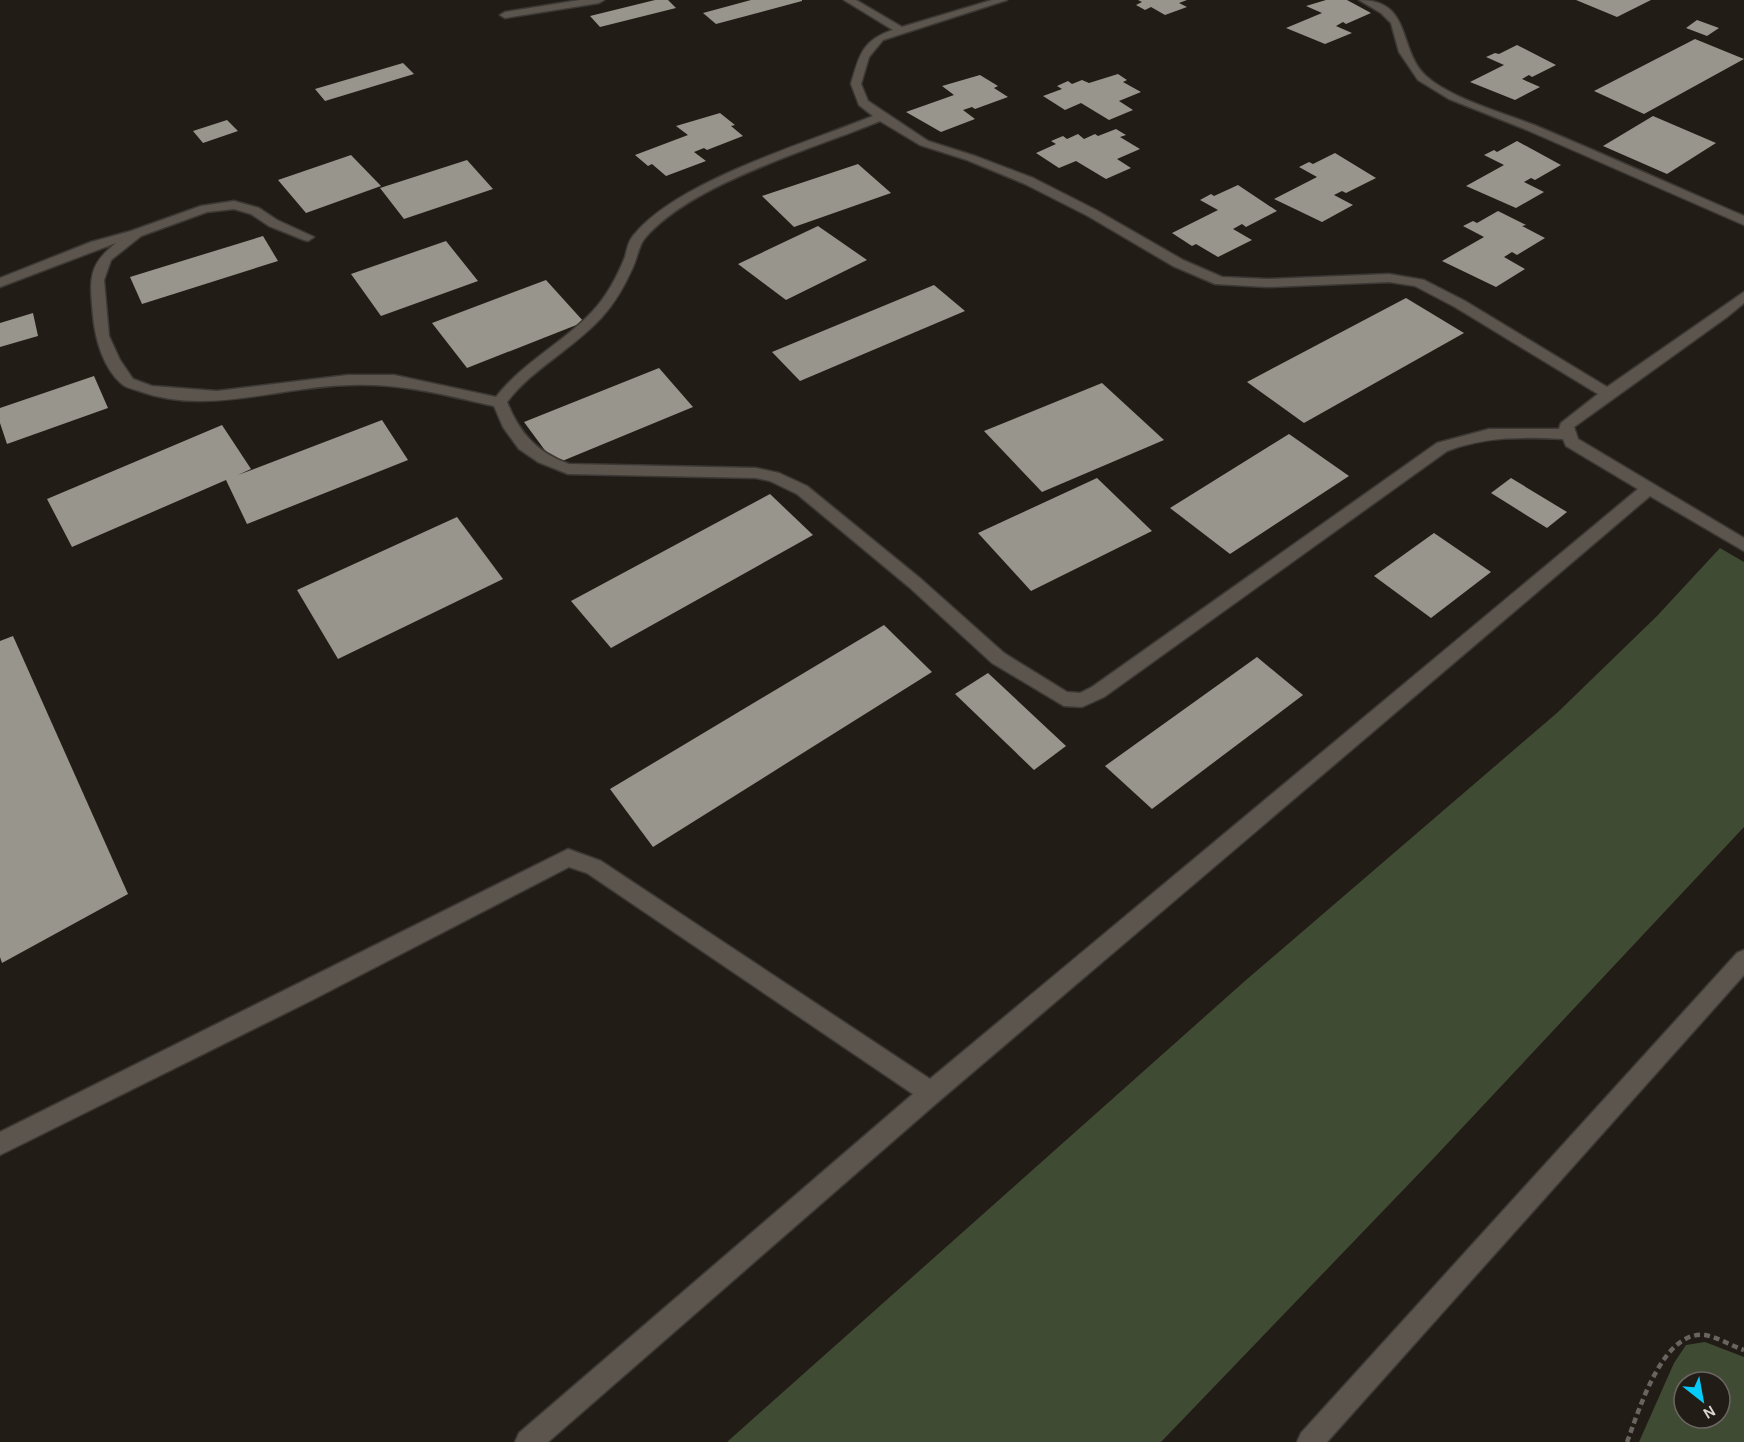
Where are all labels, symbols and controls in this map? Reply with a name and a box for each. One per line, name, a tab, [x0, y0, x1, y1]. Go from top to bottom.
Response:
north arrow	[1672, 1370, 1732, 1430]
text: N	[1700, 1401, 1719, 1424]

